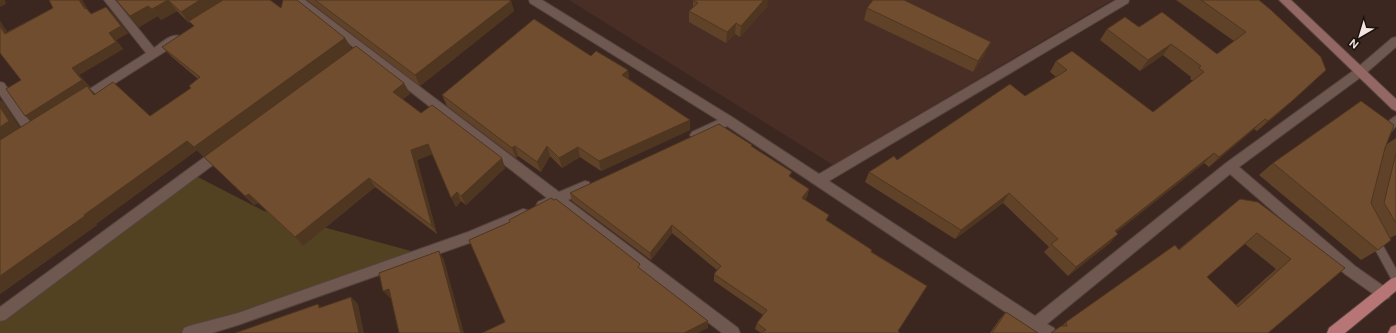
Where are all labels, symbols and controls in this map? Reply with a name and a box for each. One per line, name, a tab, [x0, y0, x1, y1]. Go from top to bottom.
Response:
north arrow	[1340, 16, 1380, 56]
text: N	[1346, 36, 1361, 52]

